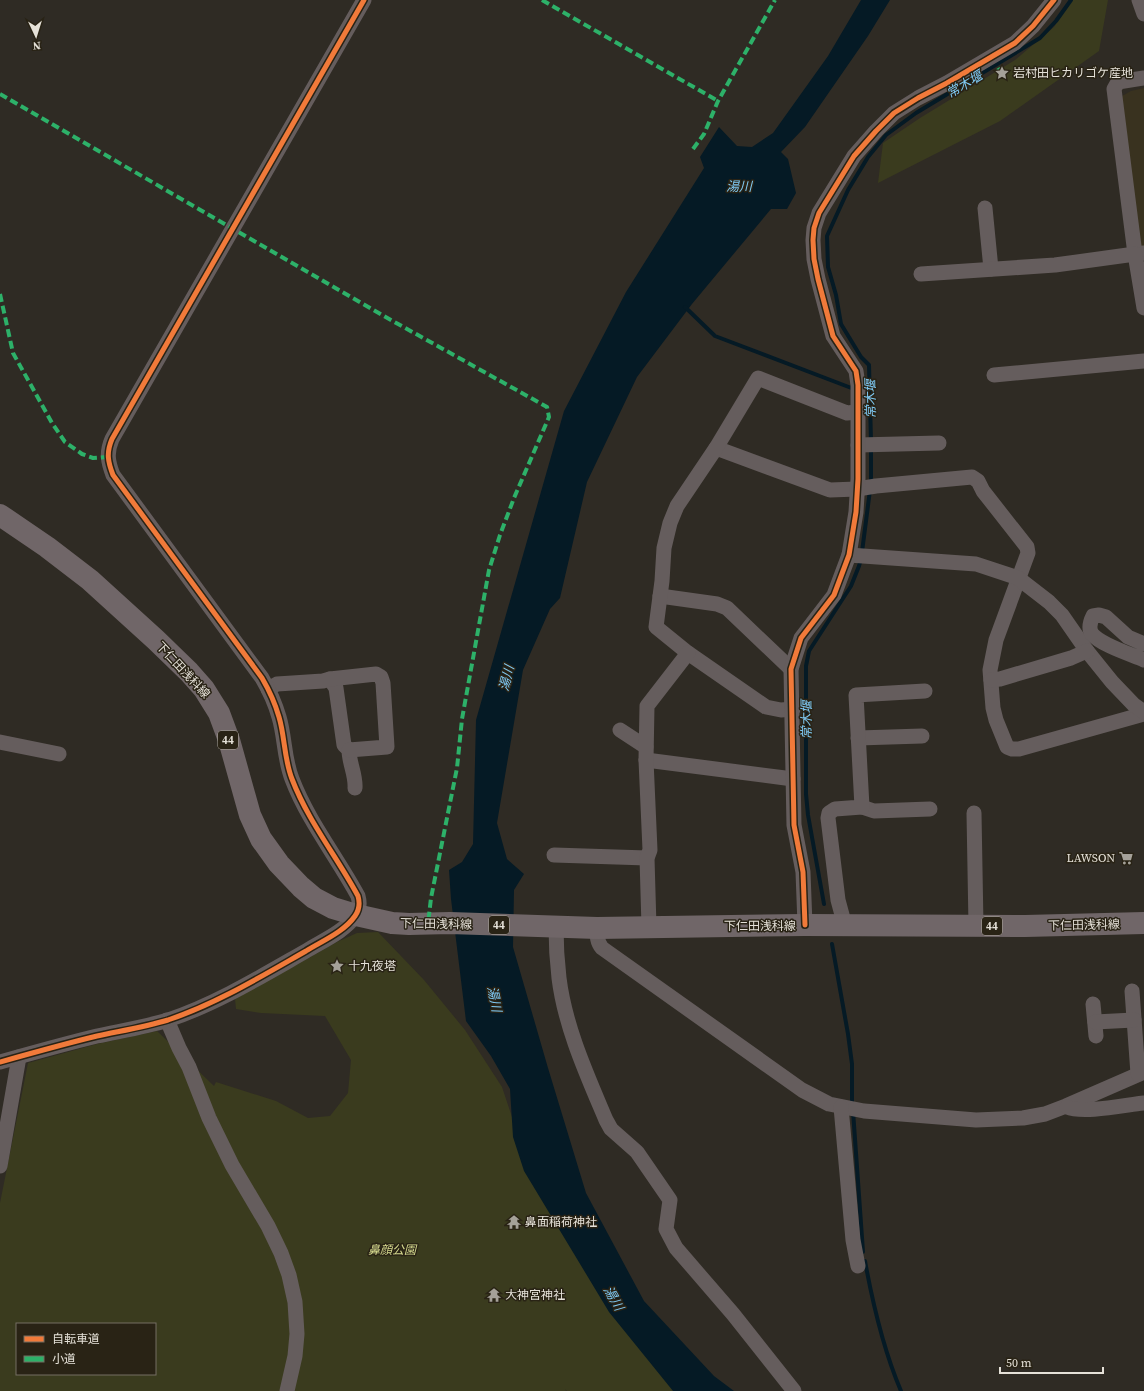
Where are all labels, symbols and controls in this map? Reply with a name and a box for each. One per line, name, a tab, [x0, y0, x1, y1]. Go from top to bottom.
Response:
north arrow	[16, 16, 56, 56]
text: N	[32, 38, 41, 53]
place icon: 岩村田ヒカリゴケ産地	[994, 65, 1010, 81]
place label: 岩村田ヒカリゴケ産地	[1013, 65, 1133, 81]
water label: 常木堰	[943, 66, 987, 102]
water label: 湯川	[726, 178, 754, 195]
water label: 常木堰	[862, 377, 879, 419]
street label: 下仁田浅科線	[153, 638, 213, 702]
water label: 湯川	[495, 662, 518, 693]
water label: 常木堰	[798, 699, 815, 740]
road number: 44	[218, 731, 238, 749]
place label: LAWSON	[1067, 850, 1115, 866]
supermarket icon: LAWSON	[1118, 850, 1134, 866]
street label: 下仁田浅科線	[400, 915, 472, 933]
road number: 44	[489, 916, 509, 934]
street label: 下仁田浅科線	[1048, 916, 1120, 934]
road number: 44	[982, 917, 1002, 935]
street label: 下仁田浅科線	[724, 918, 796, 934]
place icon: 十九夜塔	[329, 958, 345, 974]
place label: 十九夜塔	[348, 958, 396, 974]
water label: 湯川	[483, 985, 506, 1016]
temple icon: 鼻面稲荷神社	[506, 1214, 522, 1230]
place label: 鼻面稲荷神社	[525, 1214, 597, 1230]
park label: 鼻顔公園	[368, 1242, 418, 1258]
water label: 湯川	[600, 1283, 628, 1315]
temple icon: 大神宮神社	[486, 1287, 502, 1303]
place label: 大神宮神社	[505, 1287, 565, 1303]
legend	[16, 1323, 156, 1375]
text: 自転車道	[52, 1331, 100, 1347]
scale bar	[1000, 1349, 1103, 1375]
text: 小道	[52, 1351, 76, 1367]
text: 50 m	[1006, 1355, 1032, 1371]

